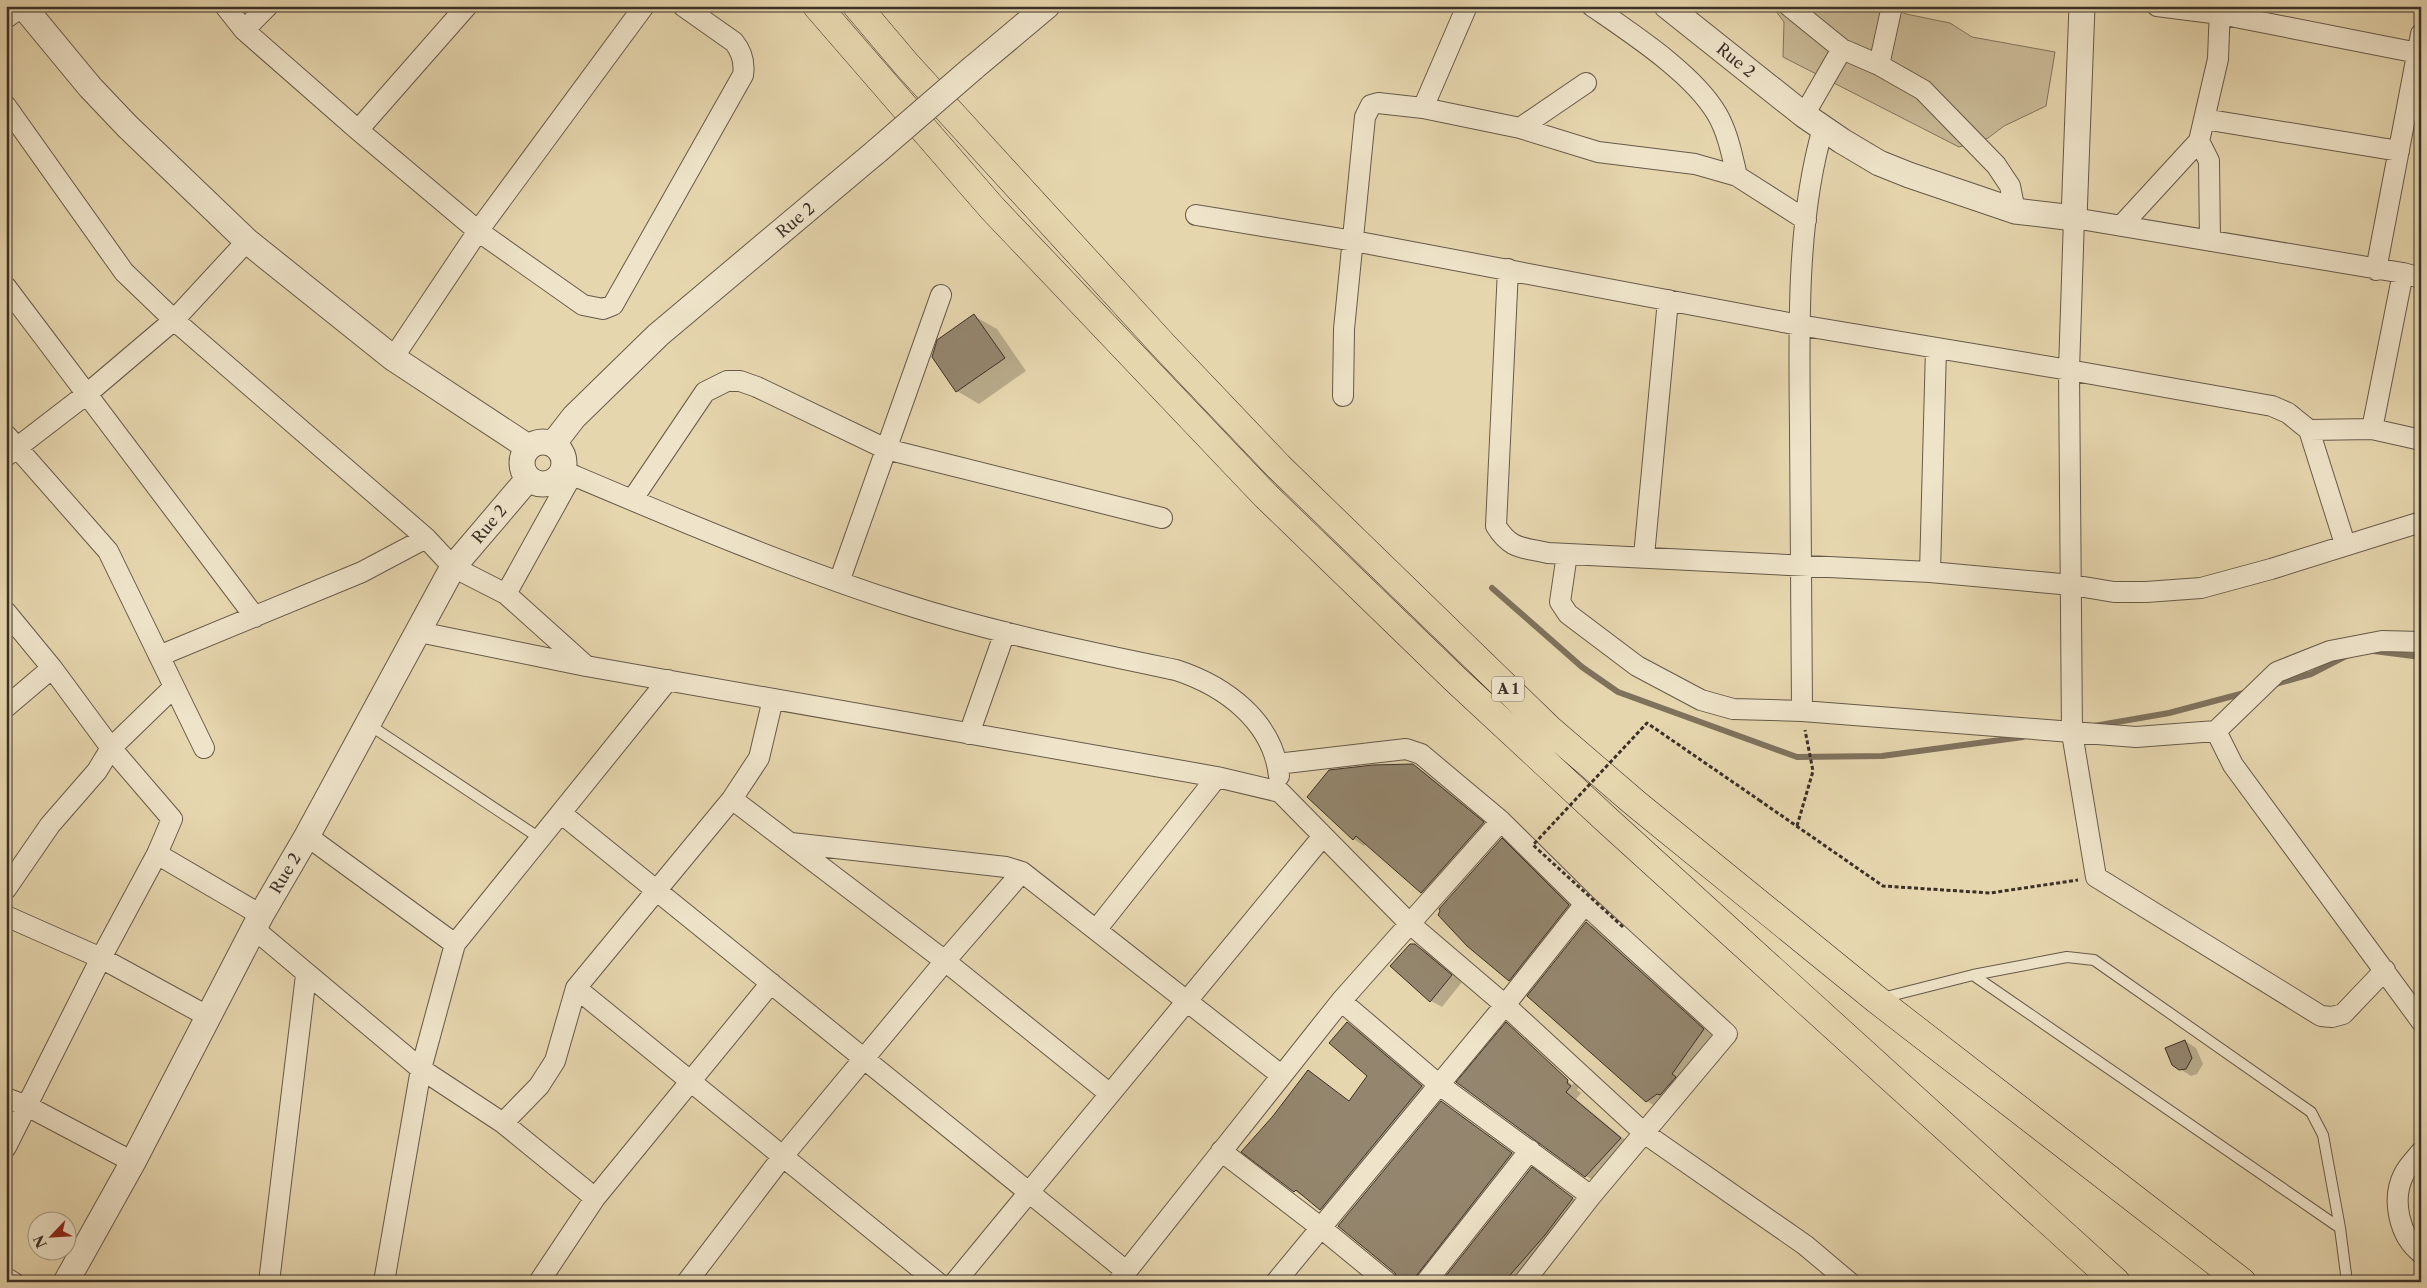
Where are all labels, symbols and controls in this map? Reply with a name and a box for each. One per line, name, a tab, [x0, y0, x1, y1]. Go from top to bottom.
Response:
street label: Rue 2	[1713, 38, 1759, 82]
street label: Rue 2	[772, 198, 818, 242]
street label: Rue 2	[467, 501, 511, 547]
road number: A 1	[1492, 676, 1524, 702]
street label: Rue 2	[265, 849, 305, 897]
north arrow	[28, 1210, 78, 1260]
text: N	[29, 1232, 51, 1251]

